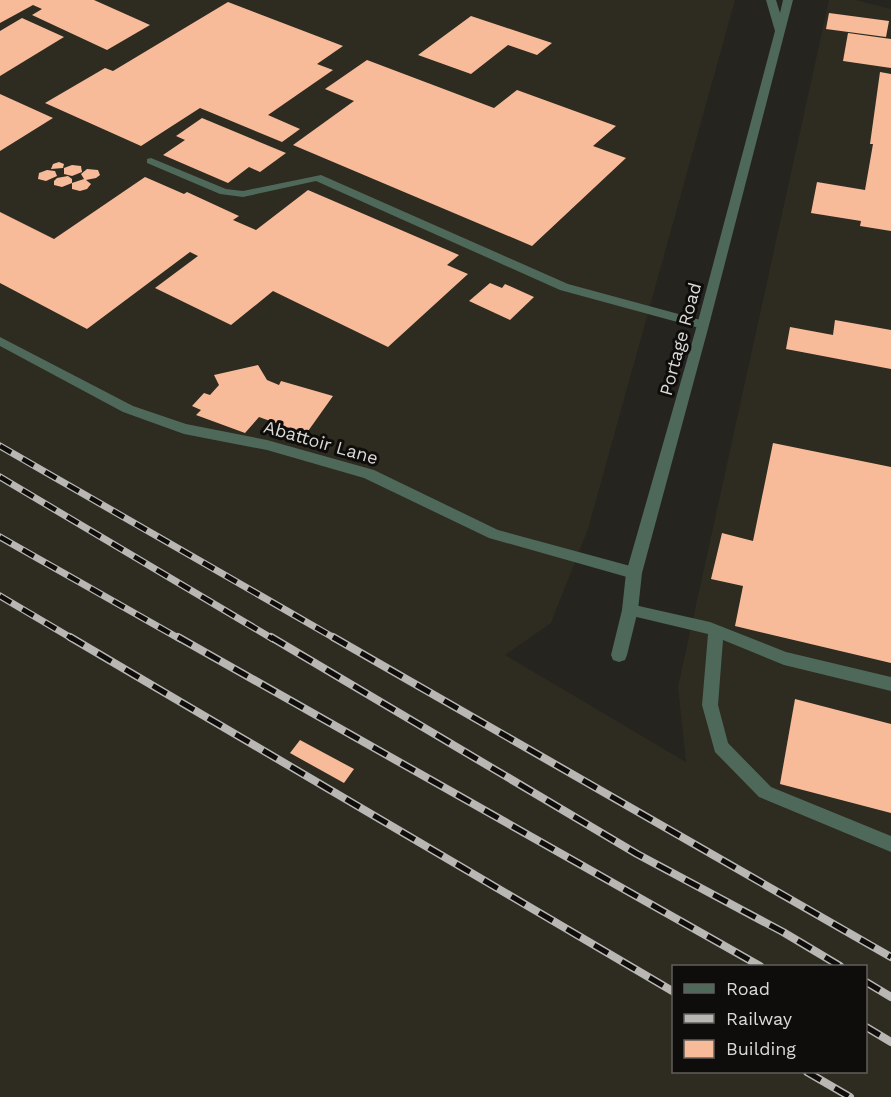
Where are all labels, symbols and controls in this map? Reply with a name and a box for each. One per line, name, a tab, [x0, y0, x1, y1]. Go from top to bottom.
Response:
street label: Portage Road	[655, 280, 705, 398]
street label: Abattoir Lane	[261, 416, 381, 468]
legend	[672, 965, 867, 1073]
text: Road	[726, 978, 770, 999]
text: Railway	[726, 1008, 793, 1029]
text: Building	[726, 1038, 796, 1059]

